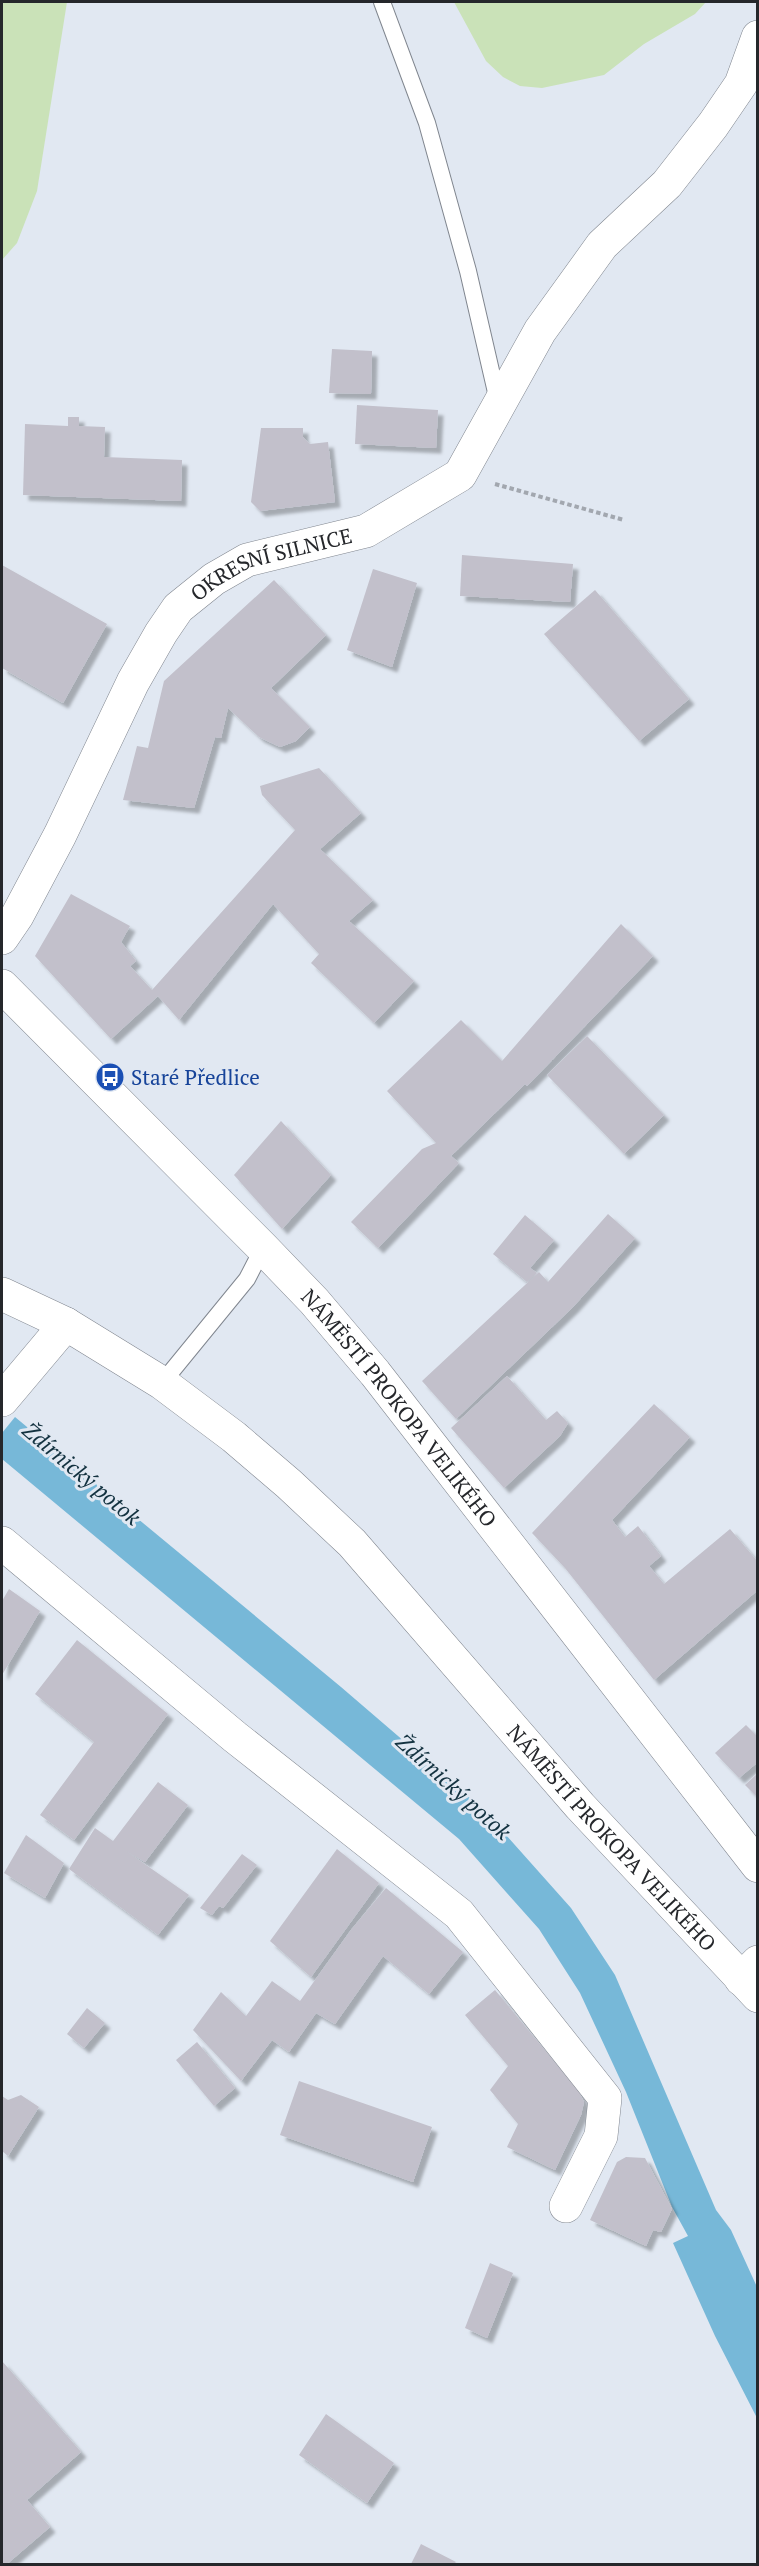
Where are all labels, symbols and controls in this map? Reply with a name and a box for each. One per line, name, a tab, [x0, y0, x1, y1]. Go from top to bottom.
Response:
street label: OKRESNÍ SILNICE	[184, 521, 355, 607]
bus stop icon: Staré Předlice	[94, 1061, 126, 1093]
place label: Staré Předlice	[131, 1063, 260, 1091]
street label: NÁMĚSTÍ PROKOPA VELIKÉHO	[295, 1282, 503, 1533]
water label: Ždírnický potok	[17, 1415, 147, 1531]
street label: NÁMĚSTÍ PROKOPA VELIKÉHO	[501, 1718, 723, 1957]
water label: Ždírnický potok	[390, 1727, 518, 1846]

